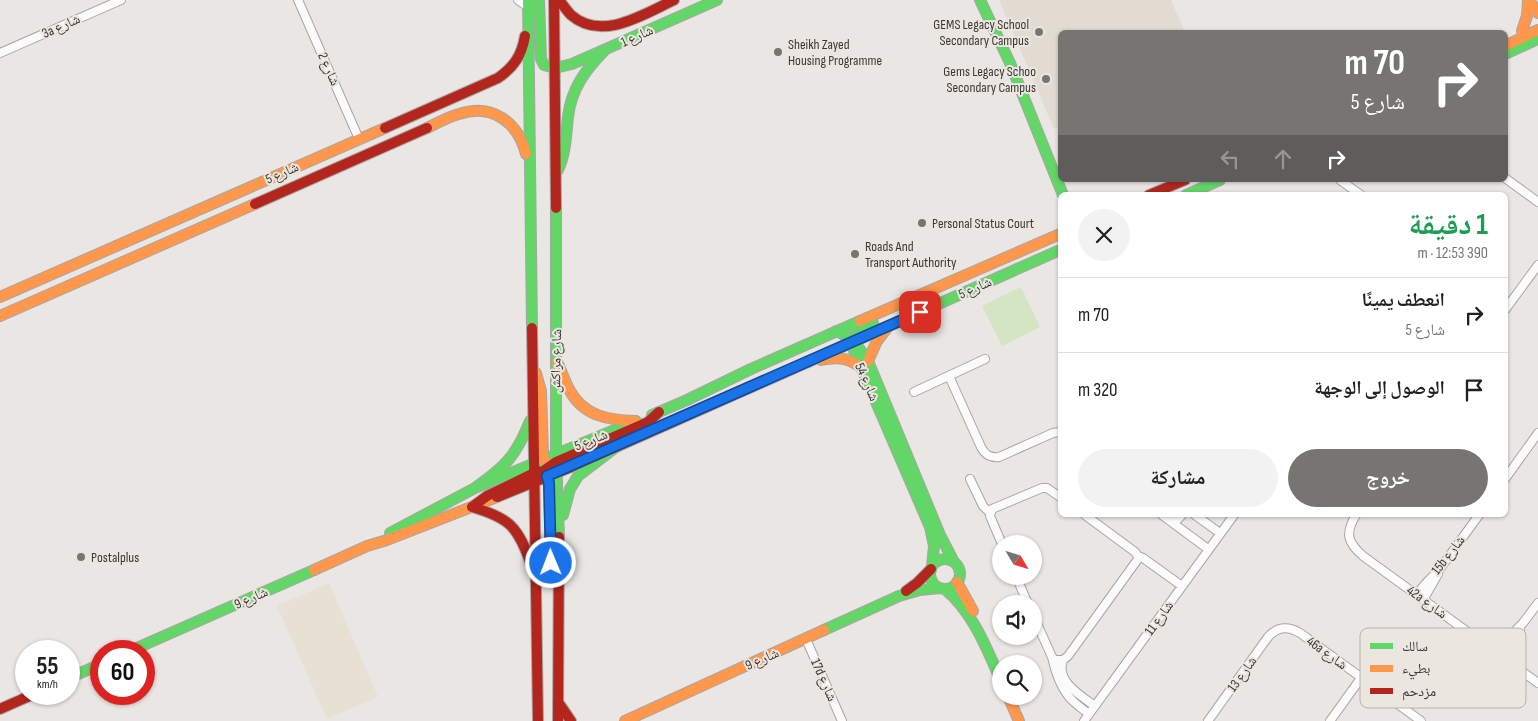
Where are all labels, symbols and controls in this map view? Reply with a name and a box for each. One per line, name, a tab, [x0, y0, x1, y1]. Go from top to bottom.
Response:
street label: 3a شارع	[39, 10, 83, 43]
place label: GEMS Legacy School Secondary Campus	[933, 16, 1029, 49]
street label: شارع 1	[618, 21, 656, 52]
marker: GEMS Legacy School Secondary Campus	[1033, 26, 1045, 38]
place label: Sheikh Zayed Housing Programme	[788, 36, 882, 69]
text: 70 m	[1345, 42, 1405, 85]
marker: Sheikh Zayed Housing Programme	[772, 46, 784, 58]
street label: شارع 2	[313, 50, 344, 89]
icon: right	[1423, 50, 1488, 115]
place label: Gems Legacy Schoo Secondary Campus	[943, 63, 1036, 96]
marker: Gems Legacy Schoo Secondary Campus	[1040, 73, 1052, 85]
text: شارع 5	[1351, 89, 1405, 116]
icon: left	[1216, 145, 1244, 173]
icon: ahead	[1269, 145, 1297, 173]
icon: right	[1322, 145, 1350, 173]
street label: شارع 5	[263, 158, 302, 189]
text: 1 دقيقة	[1409, 207, 1488, 243]
button: close	[1078, 209, 1130, 261]
place label: Personal Status Court	[932, 215, 1034, 232]
marker: Personal Status Court	[916, 217, 928, 229]
place label: Roads And Transport Authority	[865, 238, 957, 271]
text: 390 m · 12:53	[1417, 244, 1488, 263]
marker: Roads And Transport Authority	[849, 248, 861, 260]
street label: شارع 5	[956, 273, 995, 304]
text: انعطف يمينًا	[1361, 289, 1445, 312]
pin	[899, 291, 941, 333]
icon: arrive	[906, 298, 934, 326]
icon: right	[1460, 301, 1488, 329]
text: 70 m	[1078, 304, 1109, 327]
text: شارع 5	[1406, 321, 1445, 340]
street label: شارع مراكش	[547, 329, 566, 393]
street label: شارع 54	[850, 360, 883, 404]
icon: arrive	[1460, 376, 1488, 404]
text: الوصول إلى الوجهة	[1314, 377, 1445, 400]
text: 320 m	[1078, 379, 1118, 402]
street label: شارع 5	[572, 426, 611, 455]
button: مشاركة	[1078, 449, 1278, 507]
button: خروج	[1288, 449, 1488, 507]
street label: 15b شارع	[1427, 532, 1469, 579]
north arrow	[992, 535, 1042, 585]
map controls	[992, 535, 1042, 705]
position arrow	[524, 536, 576, 588]
place label: Postalplus	[91, 549, 139, 566]
marker: Postalplus	[75, 551, 87, 563]
street label: 42a شارع	[1403, 582, 1451, 623]
street label: شارع 9	[232, 583, 271, 614]
button: sound	[992, 595, 1042, 645]
street label: شارع 11	[1141, 597, 1178, 639]
legend	[1360, 628, 1526, 708]
street label: 46a شارع	[1303, 633, 1351, 674]
text: سالك	[1402, 638, 1428, 655]
speed limit sign: 60	[90, 640, 155, 705]
street label: شارع 9	[743, 644, 782, 675]
text: 55	[37, 651, 58, 682]
street label: شارع 13	[1223, 653, 1261, 696]
button: search	[992, 655, 1042, 705]
street label: 17d شارع	[806, 656, 841, 704]
text: بطيء	[1402, 660, 1431, 680]
text: km/h	[37, 677, 58, 692]
text: مزدحم	[1402, 683, 1436, 701]

